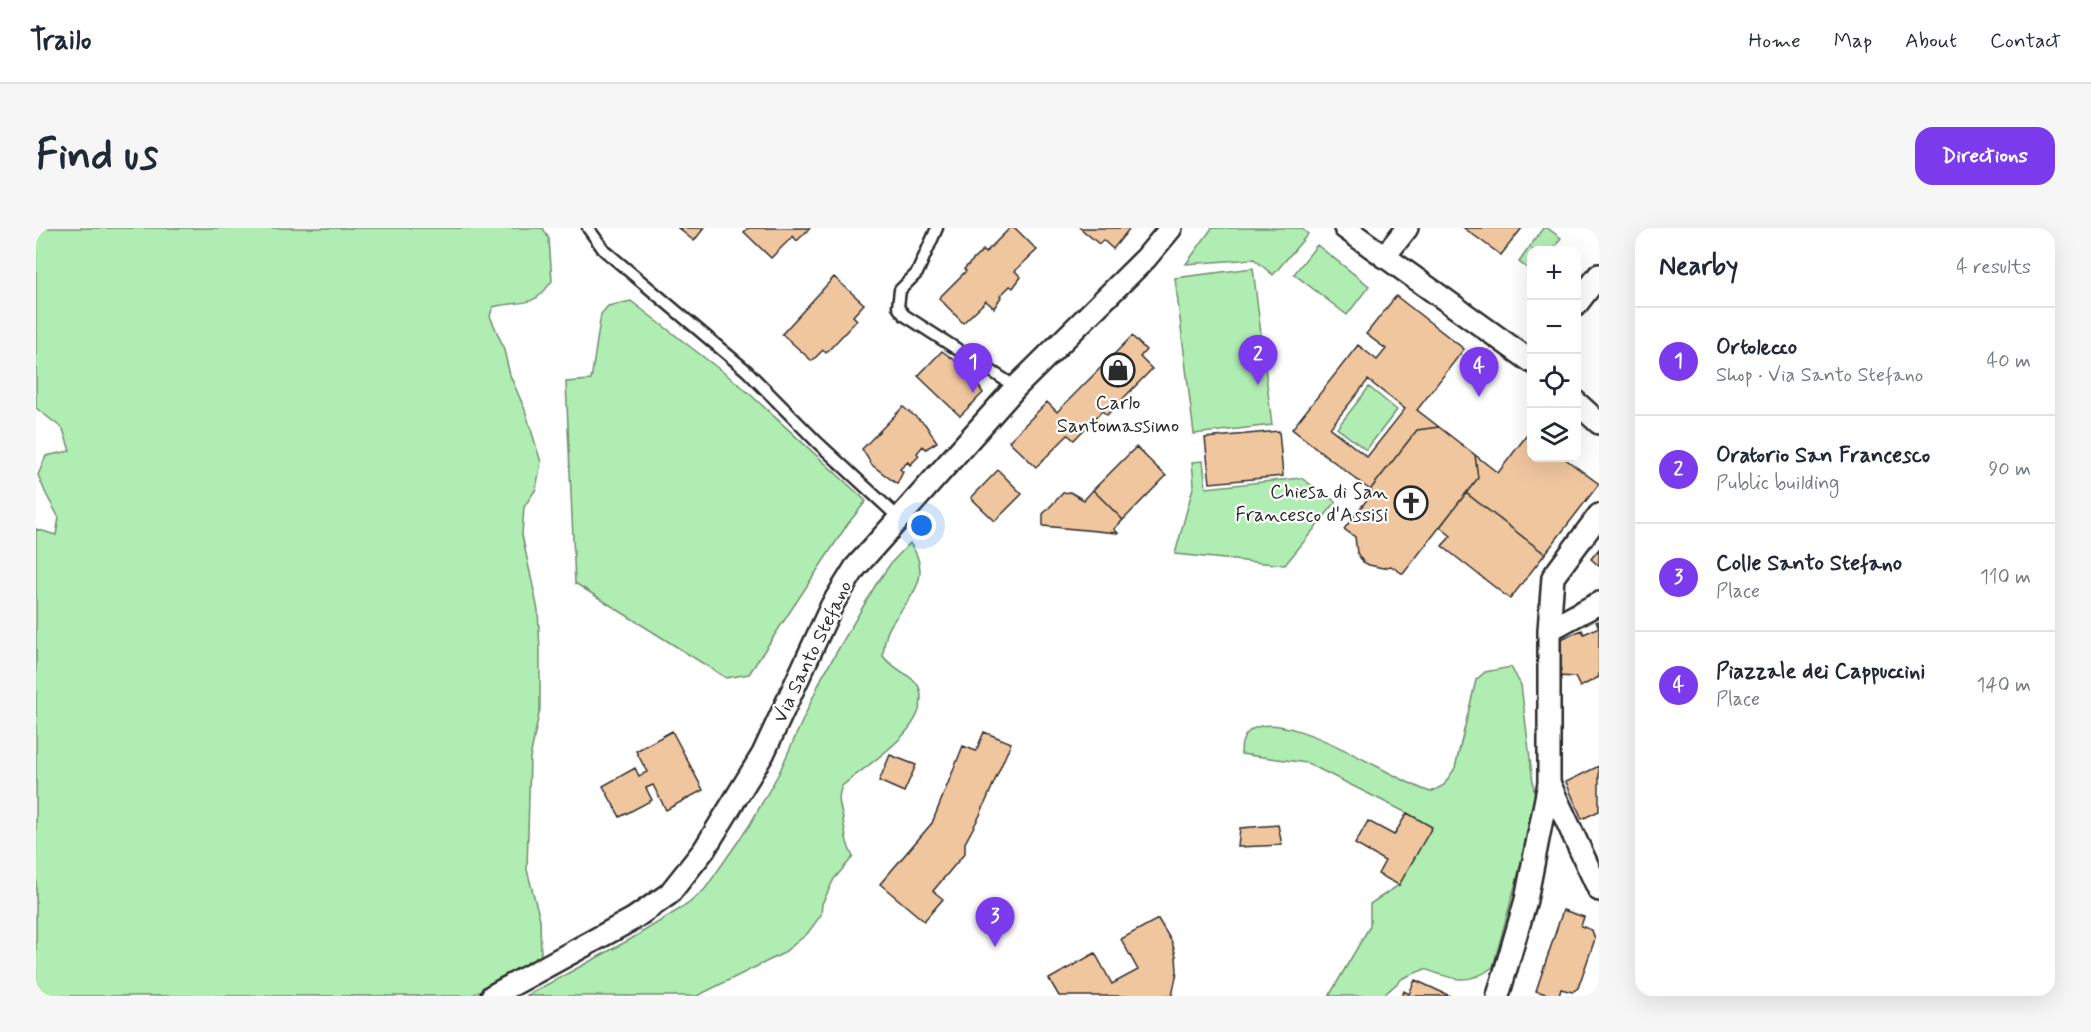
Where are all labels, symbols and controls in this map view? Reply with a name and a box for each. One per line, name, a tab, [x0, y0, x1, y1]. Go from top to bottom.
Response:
text: Trailo	[30, 23, 91, 60]
text: Home	[1749, 27, 1801, 55]
text: Map	[1834, 27, 1872, 55]
text: About	[1905, 27, 1957, 55]
text: Contact	[1990, 27, 2061, 55]
button: Directions	[1915, 127, 2055, 185]
text: Find us	[36, 129, 158, 184]
map controls	[1527, 246, 1581, 462]
button: +	[1527, 246, 1581, 300]
text: Nearby	[1659, 250, 1738, 284]
text: 4 results	[1956, 254, 2031, 281]
button: −	[1527, 300, 1581, 354]
text: Ortolecco	[1716, 334, 1797, 362]
pin: 2	[1238, 336, 1278, 385]
pin: 1	[954, 344, 992, 393]
pin: 4	[1460, 348, 1498, 397]
text: 1	[1674, 348, 1683, 375]
text: 40 m	[1987, 348, 2031, 375]
shop icon: Carlo Santomassimo	[1100, 352, 1136, 388]
button: locate	[1527, 354, 1581, 408]
text: Shop · Via Santo Stefano	[1716, 362, 1923, 389]
place label: Carlo Santomassimo	[1057, 390, 1179, 440]
button: layers	[1527, 408, 1581, 462]
text: Oratorio San Francesco	[1716, 442, 1930, 470]
text: 2	[1674, 456, 1683, 483]
text: 90 m	[1988, 456, 2031, 483]
text: Public building	[1716, 470, 1839, 497]
place label: Chiesa di San Francesco d'Assisi	[1235, 479, 1388, 529]
church icon: Chiesa di San Francesco d'Assisi	[1393, 485, 1429, 521]
your location	[907, 511, 936, 540]
text: Colle Santo Stefano	[1716, 550, 1902, 578]
text: 3	[1674, 564, 1683, 591]
text: 110 m	[1980, 564, 2031, 591]
street label: Via Santo Stefano	[767, 576, 859, 728]
text: Place	[1716, 578, 1760, 605]
text: Piazzale dei Cappuccini	[1716, 658, 1926, 686]
text: 4	[1673, 672, 1684, 699]
text: 140 m	[1977, 672, 2031, 699]
text: Place	[1716, 686, 1760, 713]
pin: 3	[976, 898, 1014, 947]

